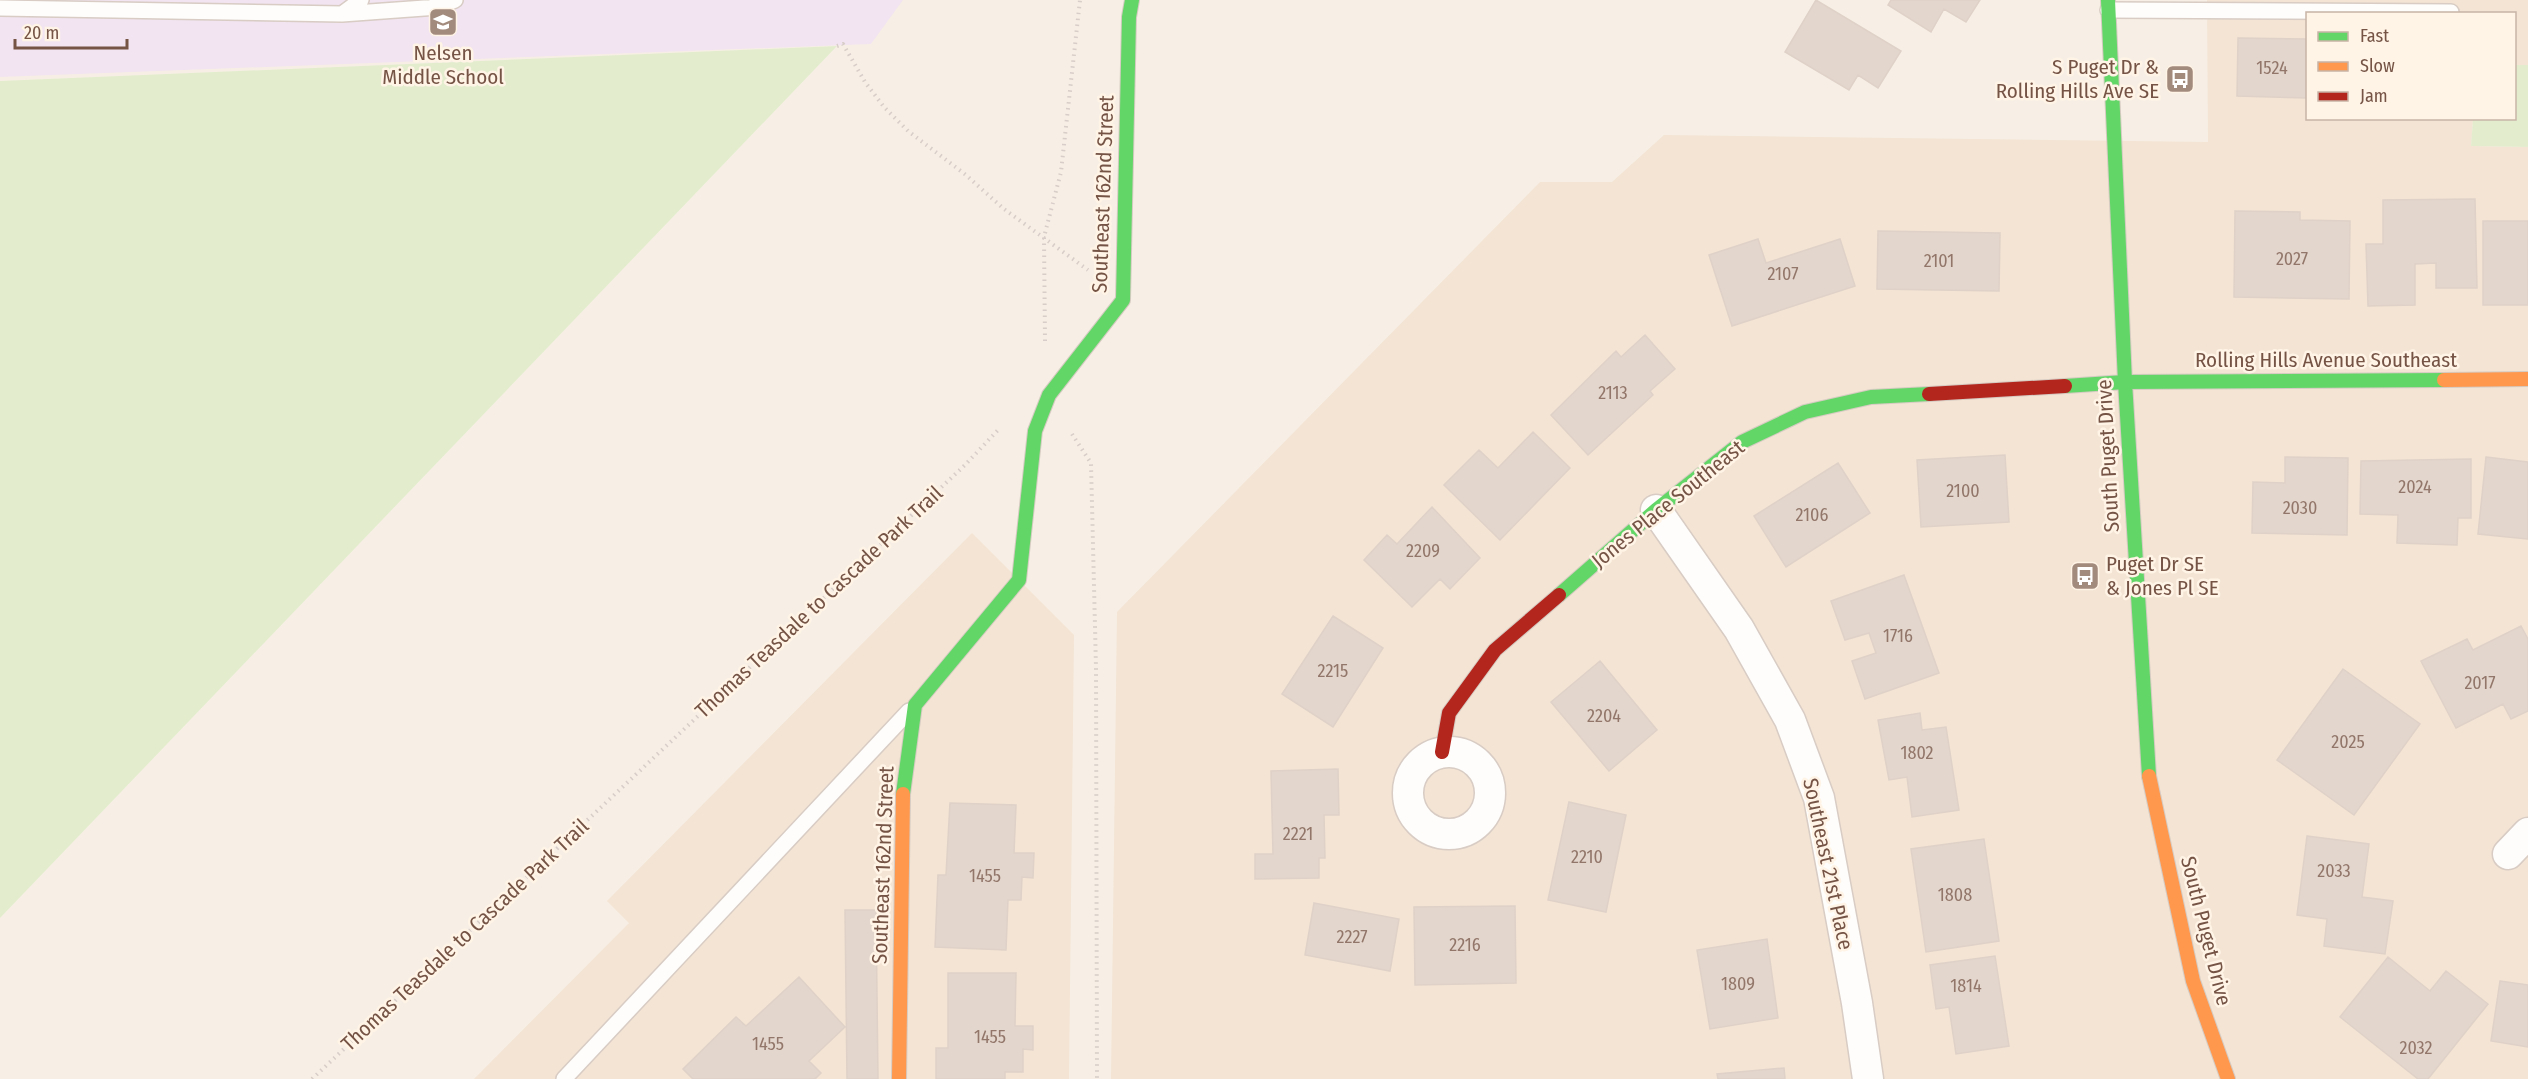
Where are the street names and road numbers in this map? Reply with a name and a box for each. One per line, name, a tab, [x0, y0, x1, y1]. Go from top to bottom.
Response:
street label: Southeast 162nd Street	[1087, 94, 1119, 293]
street label: Rolling Hills Avenue Southeast	[2195, 347, 2457, 373]
street label: South Puget Drive	[2091, 379, 2125, 533]
street label: Jones Place Southeast	[1586, 434, 1750, 574]
street label: Thomas Teasdale to Cascade Park Trail	[690, 480, 948, 724]
street label: Southeast 162nd Street	[867, 765, 899, 964]
street label: Southeast 21st Place	[1797, 776, 1859, 952]
street label: Thomas Teasdale to Cascade Park Trail	[336, 813, 594, 1057]
street label: South Puget Drive	[2175, 854, 2237, 1008]

